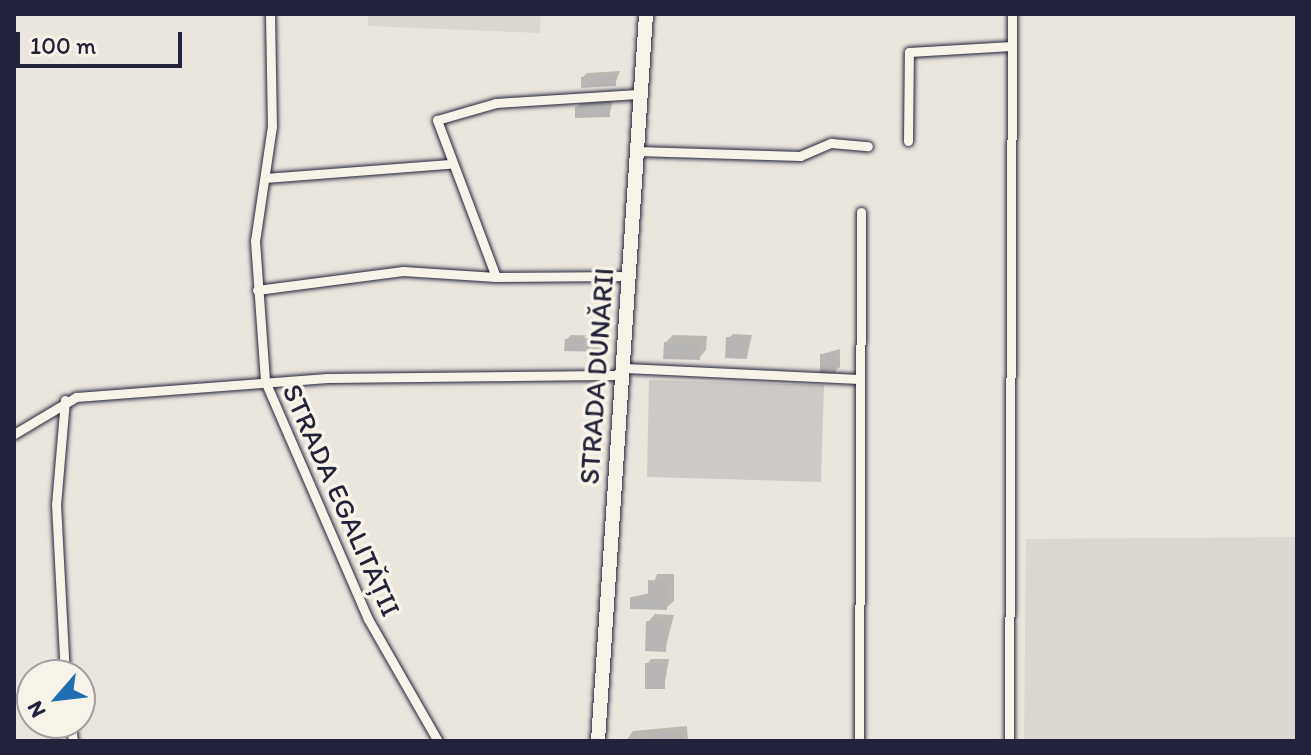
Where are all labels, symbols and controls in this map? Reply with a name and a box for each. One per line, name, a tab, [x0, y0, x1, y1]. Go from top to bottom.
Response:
scale bar	[20, 16, 186, 66]
text: 100 m	[30, 31, 96, 60]
street label: STRADA DUNĂRII	[572, 266, 620, 486]
street label: STRADA EGALITĂȚII	[275, 378, 409, 622]
north arrow	[16, 659, 96, 739]
text: N	[21, 697, 52, 722]

